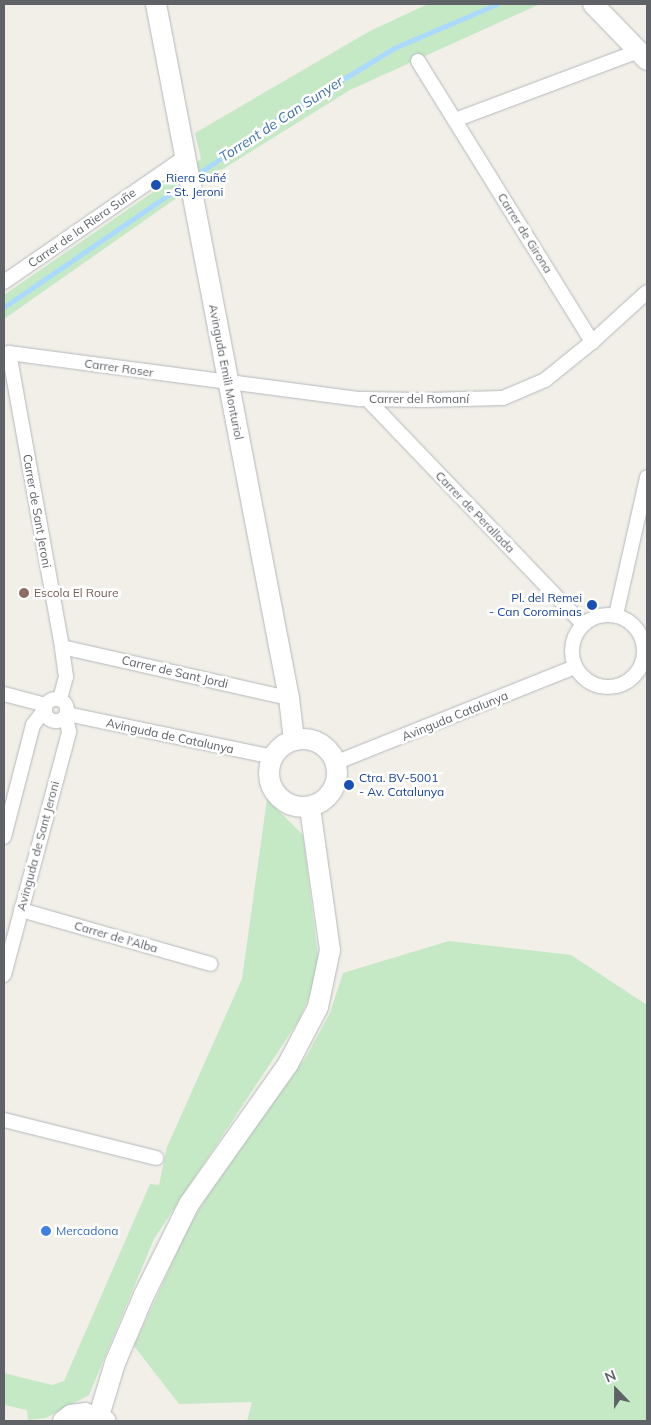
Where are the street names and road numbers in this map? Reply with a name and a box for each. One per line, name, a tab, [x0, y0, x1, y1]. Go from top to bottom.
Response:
street label: Carrer de la Riera Suñe	[25, 185, 139, 271]
street label: Carrer de Girona	[495, 190, 555, 276]
street label: Avinguda Emili Monturiol	[206, 303, 246, 441]
street label: Carrer Roser	[83, 356, 155, 380]
street label: Carrer del Romaní	[369, 392, 469, 406]
street label: Carrer de Sant Jeroni	[20, 453, 54, 569]
street label: Carrer de Perallada	[432, 468, 518, 556]
street label: Carrer de Sant Jordi	[120, 653, 230, 691]
street label: Avinguda Catalunya	[400, 688, 510, 744]
street label: Avinguda de Catalunya	[105, 715, 235, 757]
street label: Avinguda de Sant Jeroni	[14, 779, 62, 913]
street label: Carrer de l'Alba	[73, 918, 159, 956]

